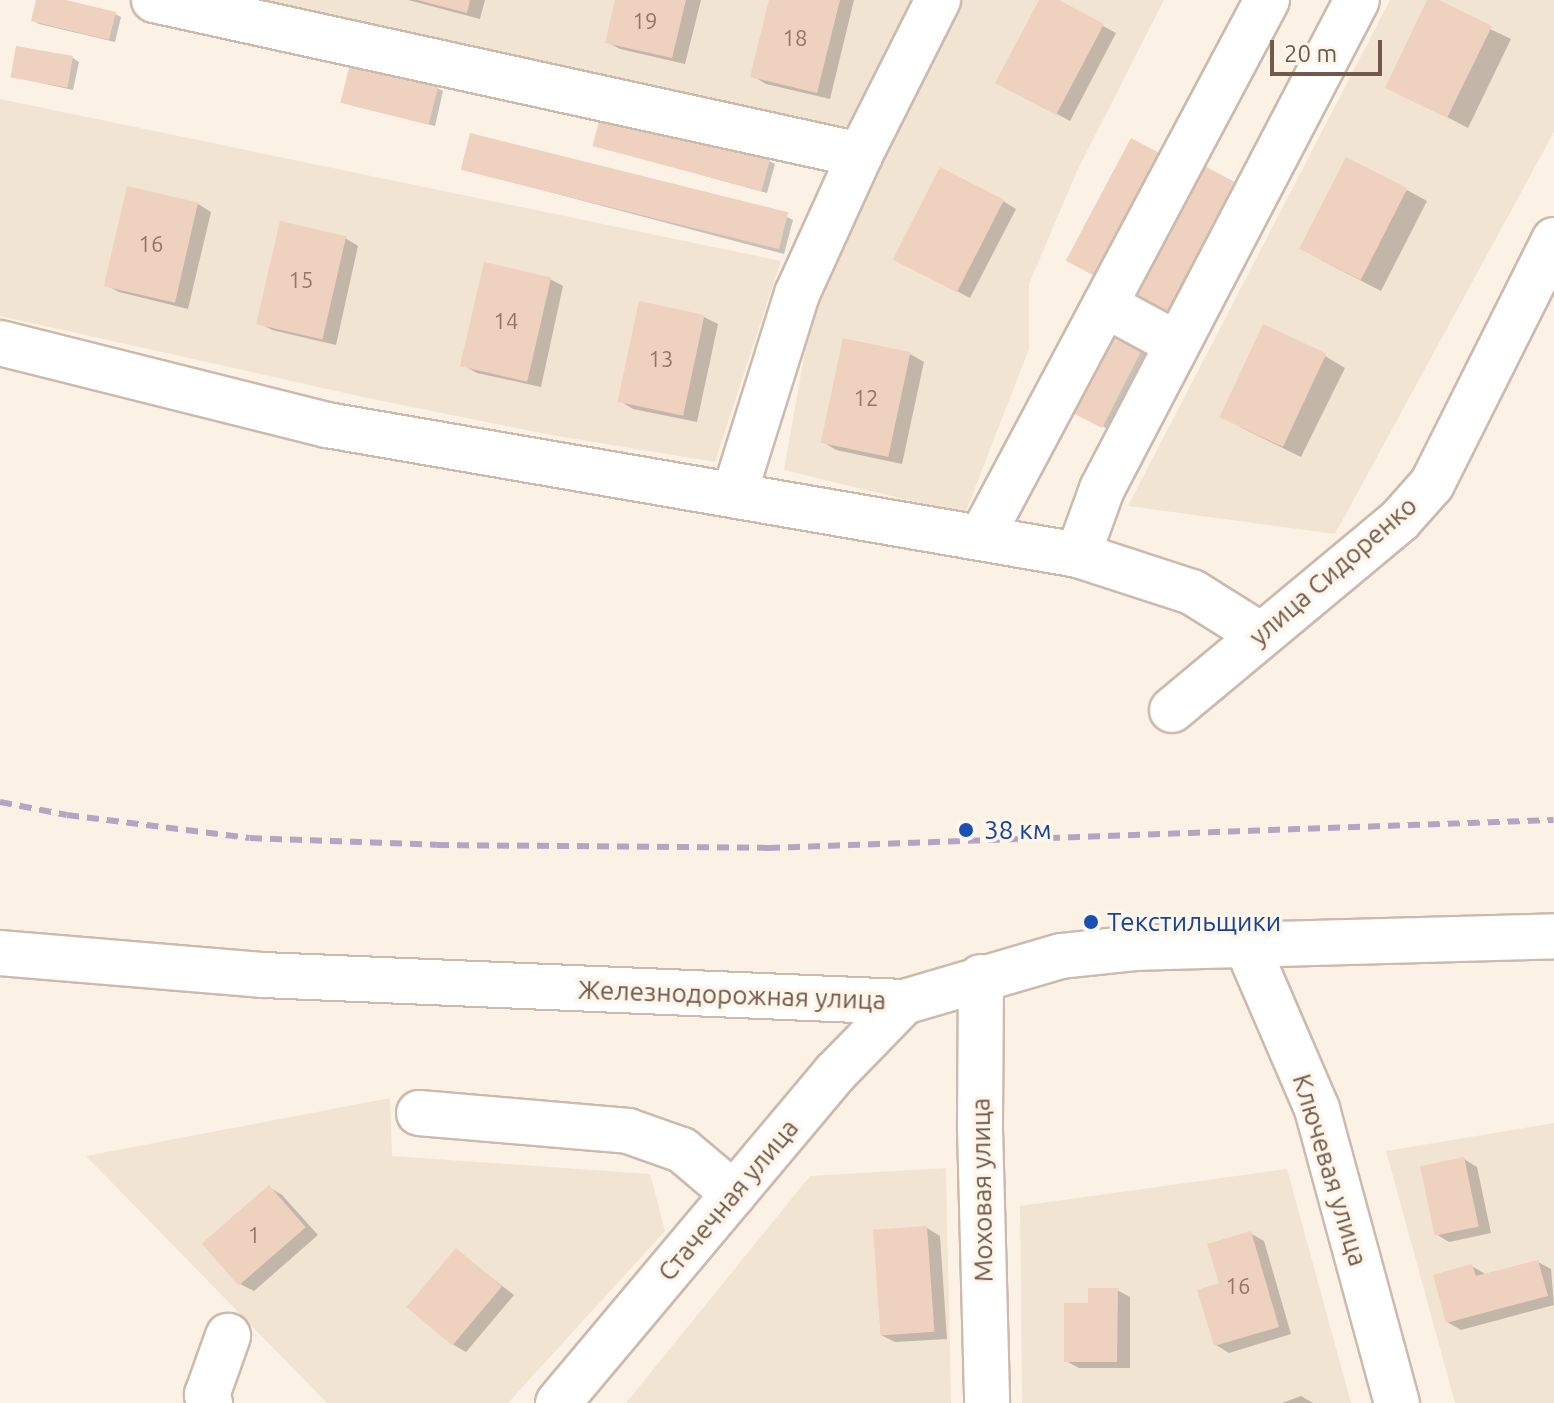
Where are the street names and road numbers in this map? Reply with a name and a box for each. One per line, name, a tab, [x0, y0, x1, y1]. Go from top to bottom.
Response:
street label: улица Сидоренко	[1243, 490, 1423, 652]
street label: Железнодорожная улица	[577, 974, 887, 1016]
street label: Ключевая улица	[1286, 1070, 1374, 1270]
street label: Моховая улица	[965, 1098, 999, 1282]
street label: Стачечная улица	[651, 1113, 805, 1287]

